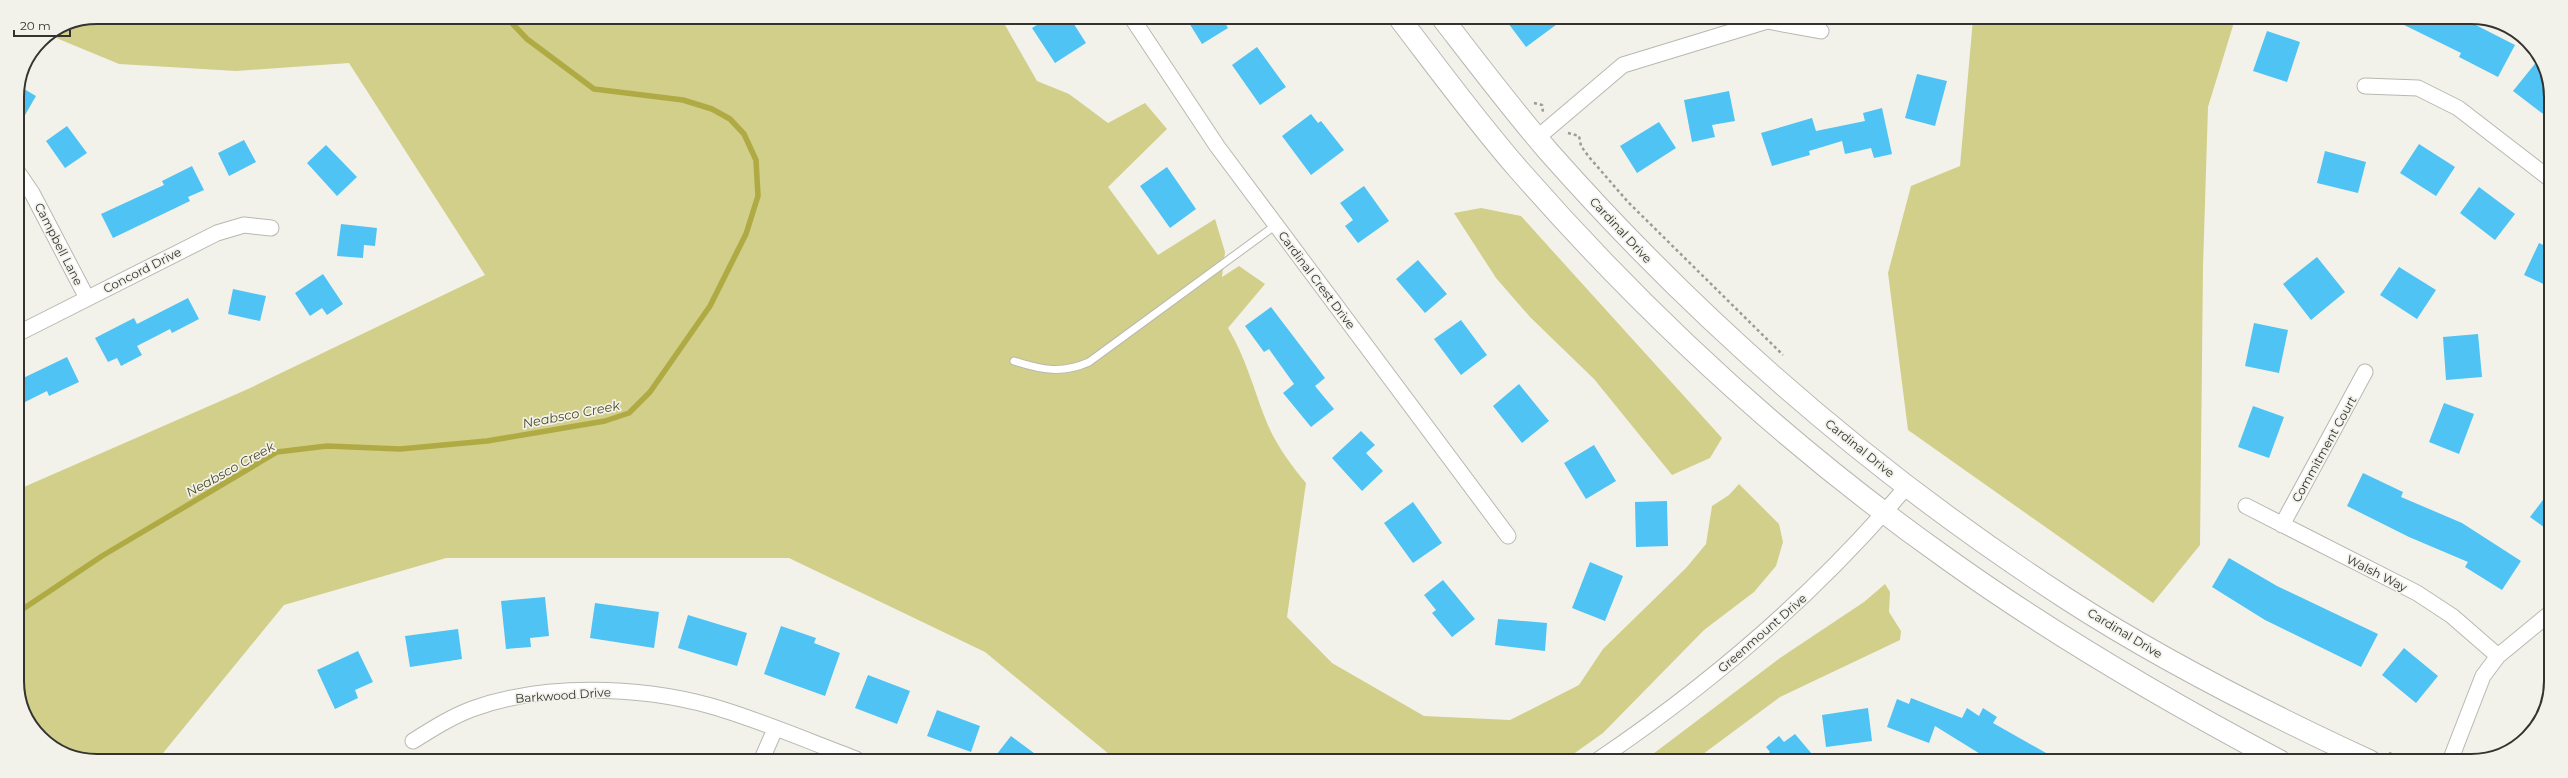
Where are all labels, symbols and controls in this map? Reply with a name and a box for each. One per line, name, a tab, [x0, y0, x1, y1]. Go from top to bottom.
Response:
scale bar	[14, 12, 70, 38]
text: 20 m	[20, 18, 51, 33]
street label: Cardinal Drive	[1587, 194, 1655, 266]
street label: Campbell Lane	[32, 200, 86, 288]
street label: Cardinal Crest Drive	[1275, 228, 1359, 332]
street label: Concord Drive	[101, 244, 183, 296]
street label: Commitment Court	[2289, 393, 2359, 505]
water label: Neabsco Creek	[521, 396, 622, 431]
street label: Cardinal Drive	[1822, 416, 1898, 480]
water label: Neabsco Creek	[183, 437, 278, 500]
street label: Walsh Way	[2344, 551, 2410, 595]
street label: Greenmount Drive	[1715, 590, 1809, 676]
street label: Cardinal Drive	[2085, 605, 2165, 661]
street label: Barkwood Drive	[515, 684, 611, 706]

